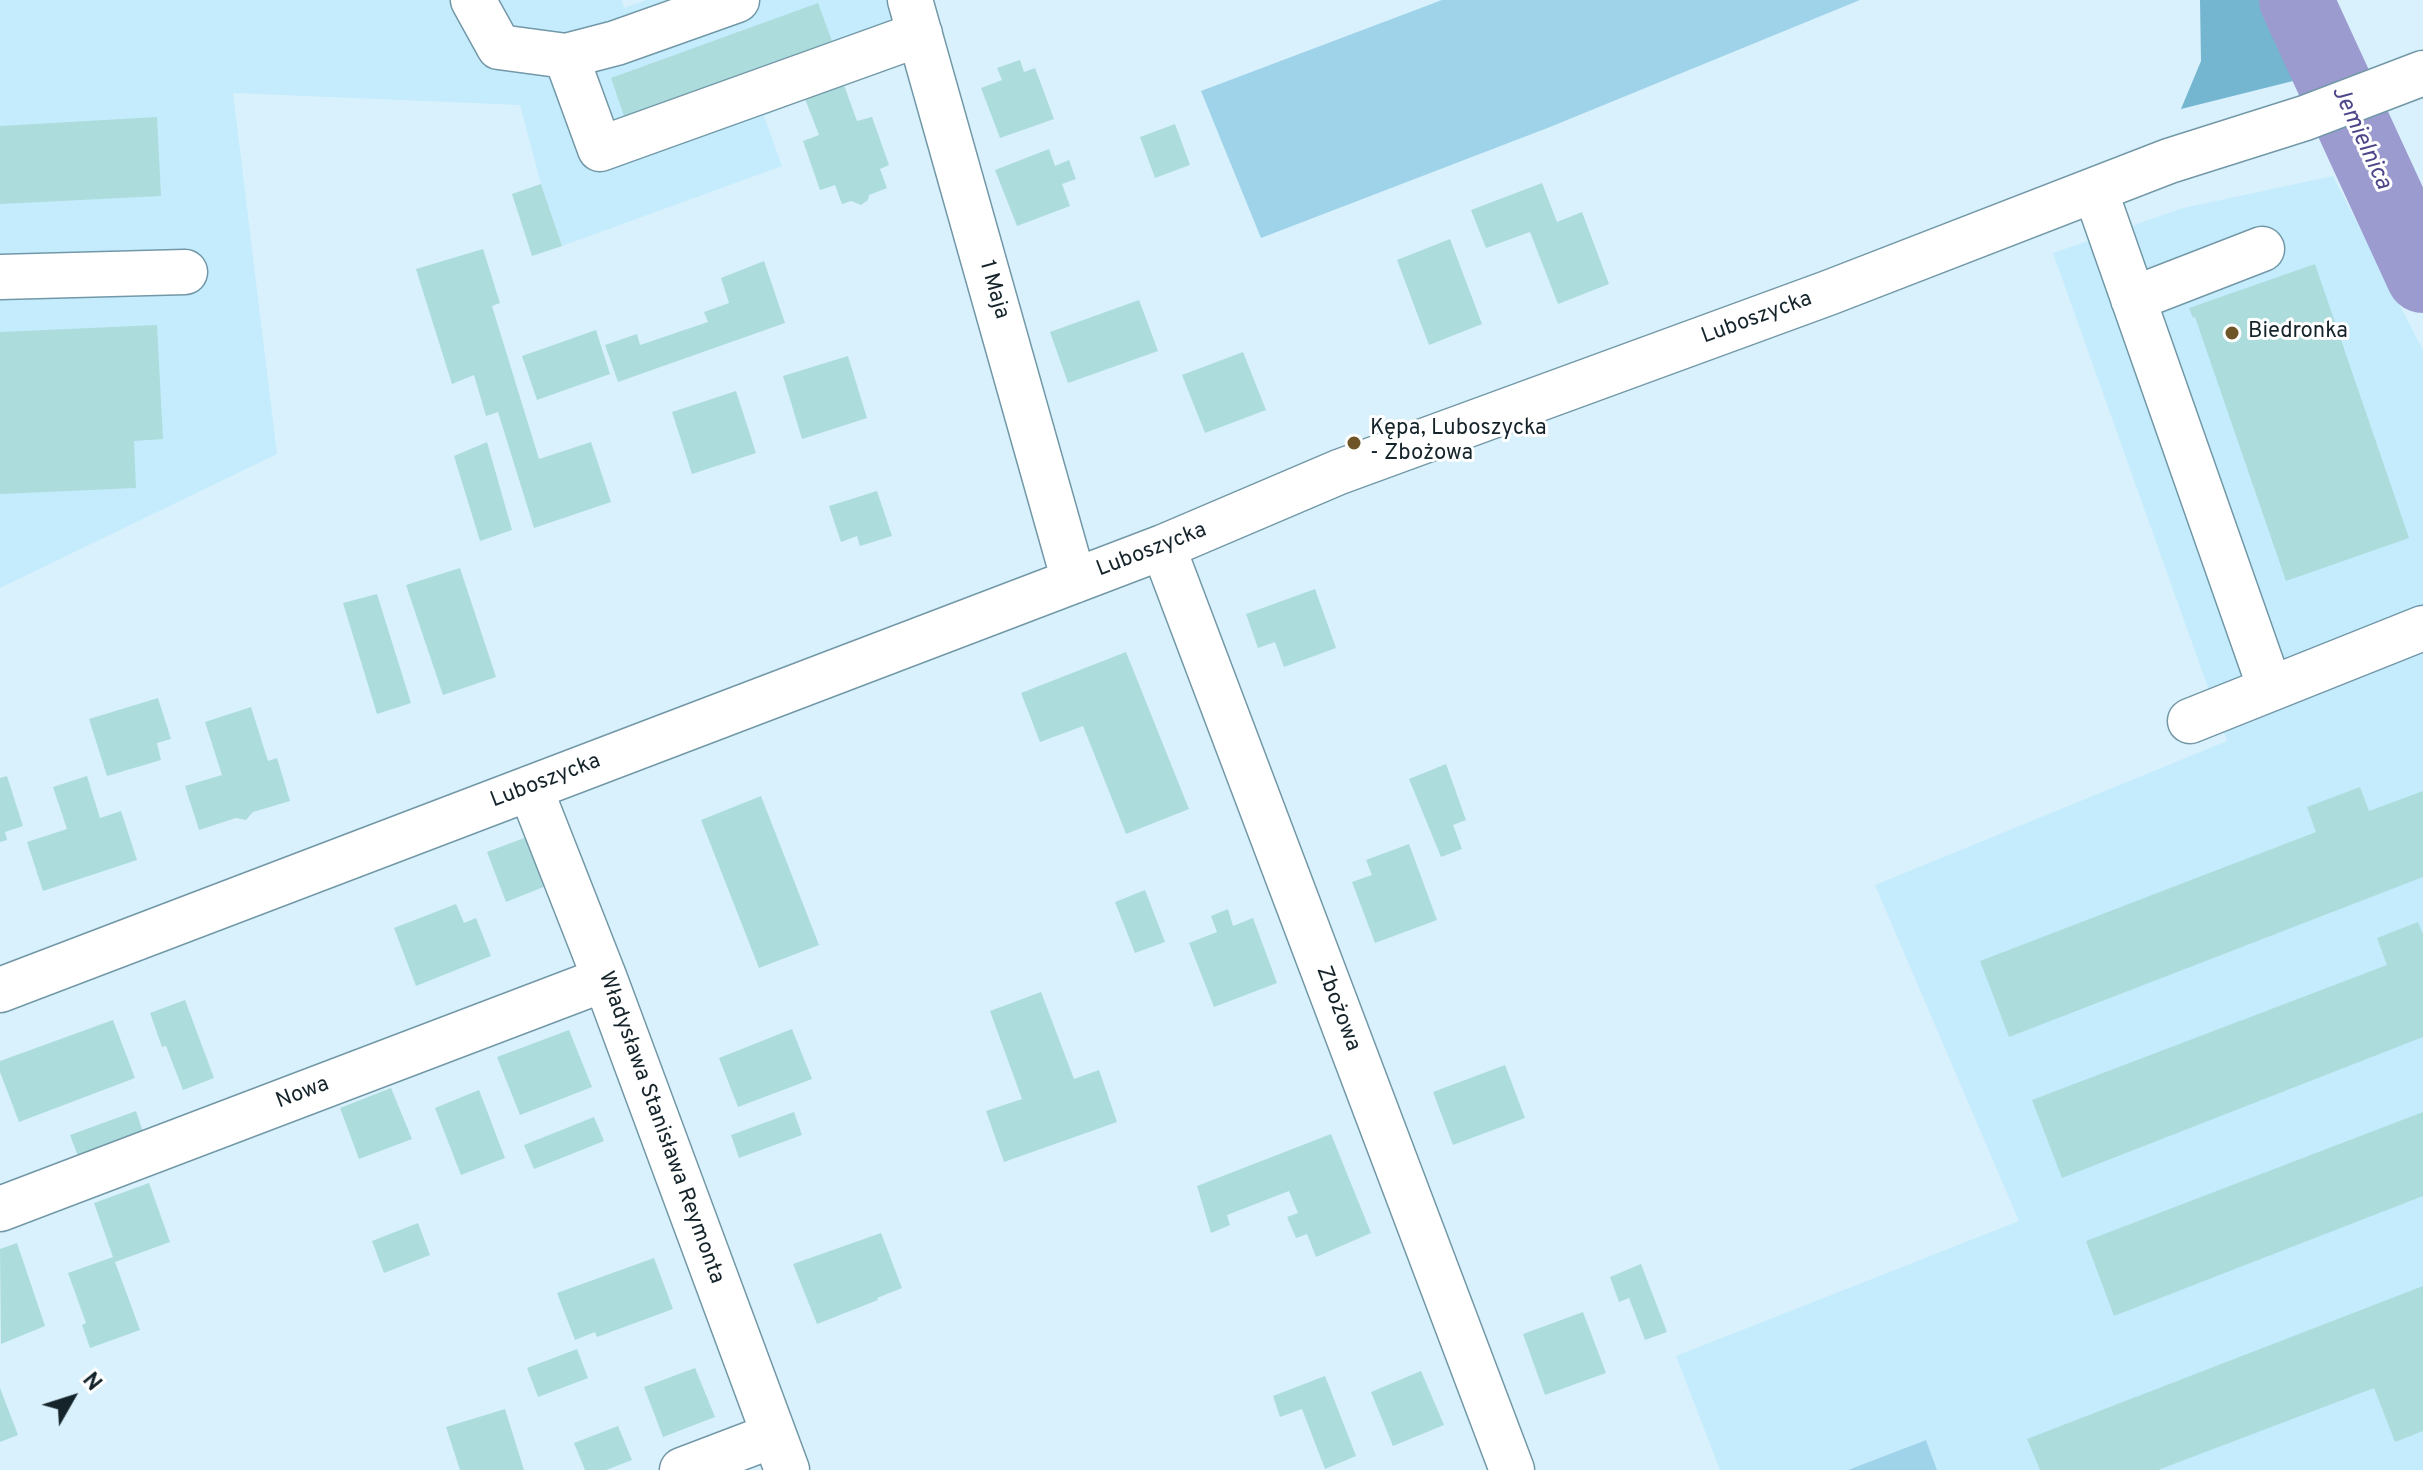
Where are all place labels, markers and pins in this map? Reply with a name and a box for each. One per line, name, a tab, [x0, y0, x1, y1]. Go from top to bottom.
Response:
place label: Biedronka	[2248, 320, 2348, 346]
marker: Biedronka	[2223, 324, 2241, 342]
place label: Kępa, Luboszycka - Zbożowa	[1370, 417, 1547, 468]
marker: Kępa, Luboszycka - Zbożowa	[1345, 434, 1363, 452]

